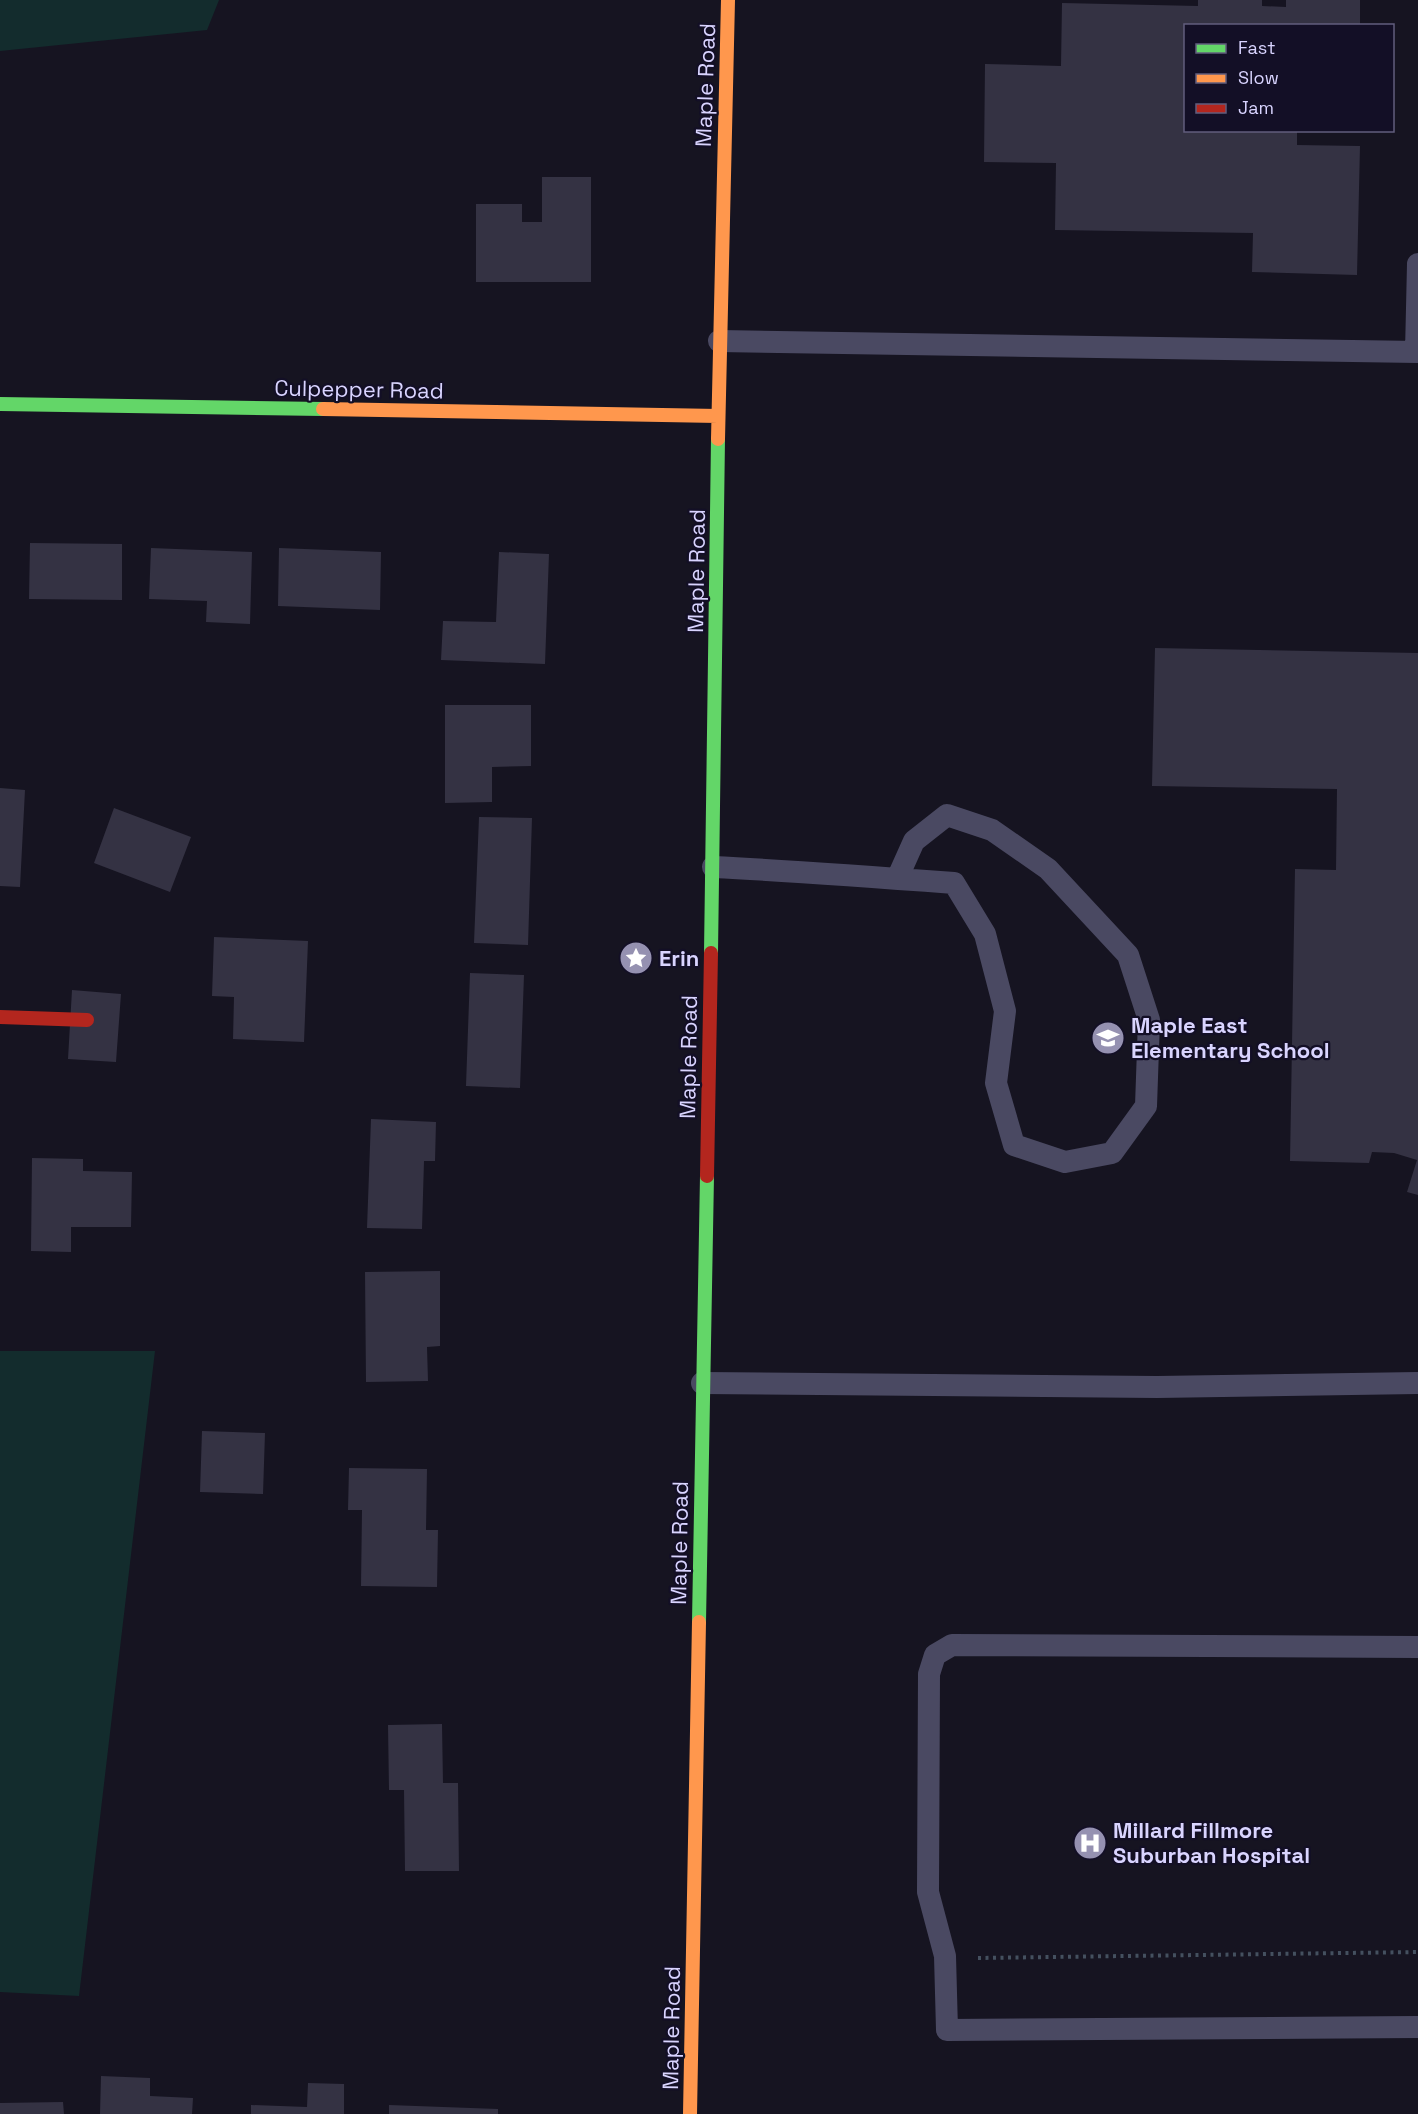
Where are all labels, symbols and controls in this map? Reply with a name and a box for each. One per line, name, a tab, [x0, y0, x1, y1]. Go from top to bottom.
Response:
street label: Maple Road	[689, 23, 721, 147]
legend	[1184, 24, 1394, 132]
text: Fast	[1238, 36, 1275, 59]
text: Slow	[1238, 66, 1279, 89]
text: Jam	[1238, 96, 1274, 119]
street label: Culpepper Road	[274, 374, 444, 404]
street label: Maple Road	[681, 509, 711, 633]
place icon: Erin	[618, 940, 654, 976]
place label: Erin	[659, 944, 699, 972]
street label: Maple Road	[673, 995, 703, 1119]
place label: Maple East Elementary School	[1131, 1011, 1330, 1064]
school or university icon: Maple East Elementary School	[1090, 1020, 1126, 1056]
street label: Maple Road	[664, 1481, 694, 1605]
place label: Millard Fillmore Suburban Hospital	[1113, 1816, 1310, 1869]
hospital icon: Millard Fillmore Suburban Hospital	[1072, 1825, 1108, 1861]
street label: Maple Road	[656, 1966, 686, 2090]

